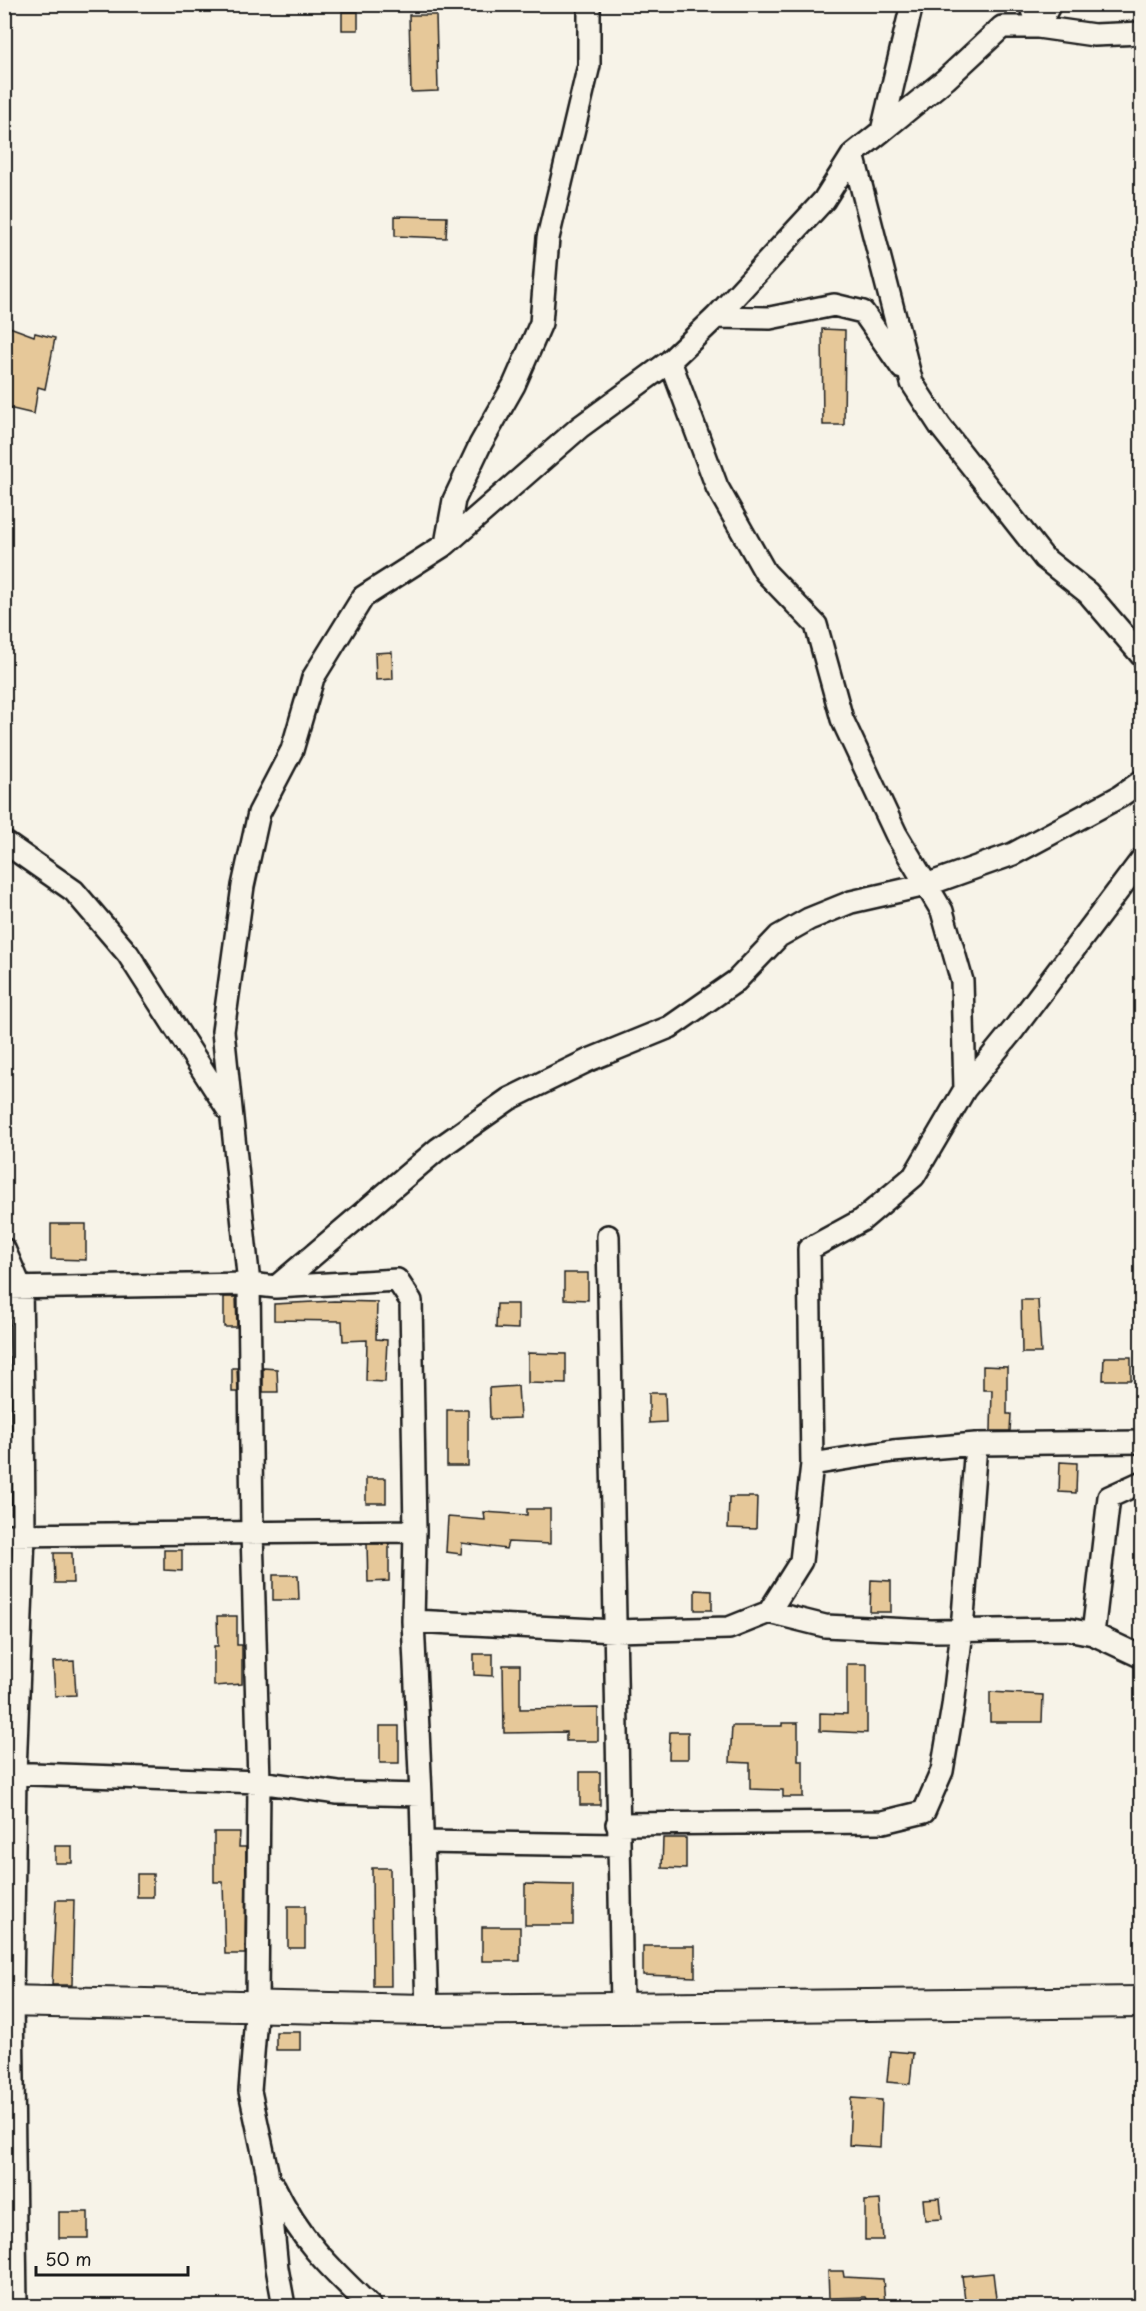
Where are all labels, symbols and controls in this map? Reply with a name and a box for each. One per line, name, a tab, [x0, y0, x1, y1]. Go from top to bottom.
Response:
scale bar	[36, 2239, 188, 2277]
text: 50 m	[45, 2245, 92, 2272]

